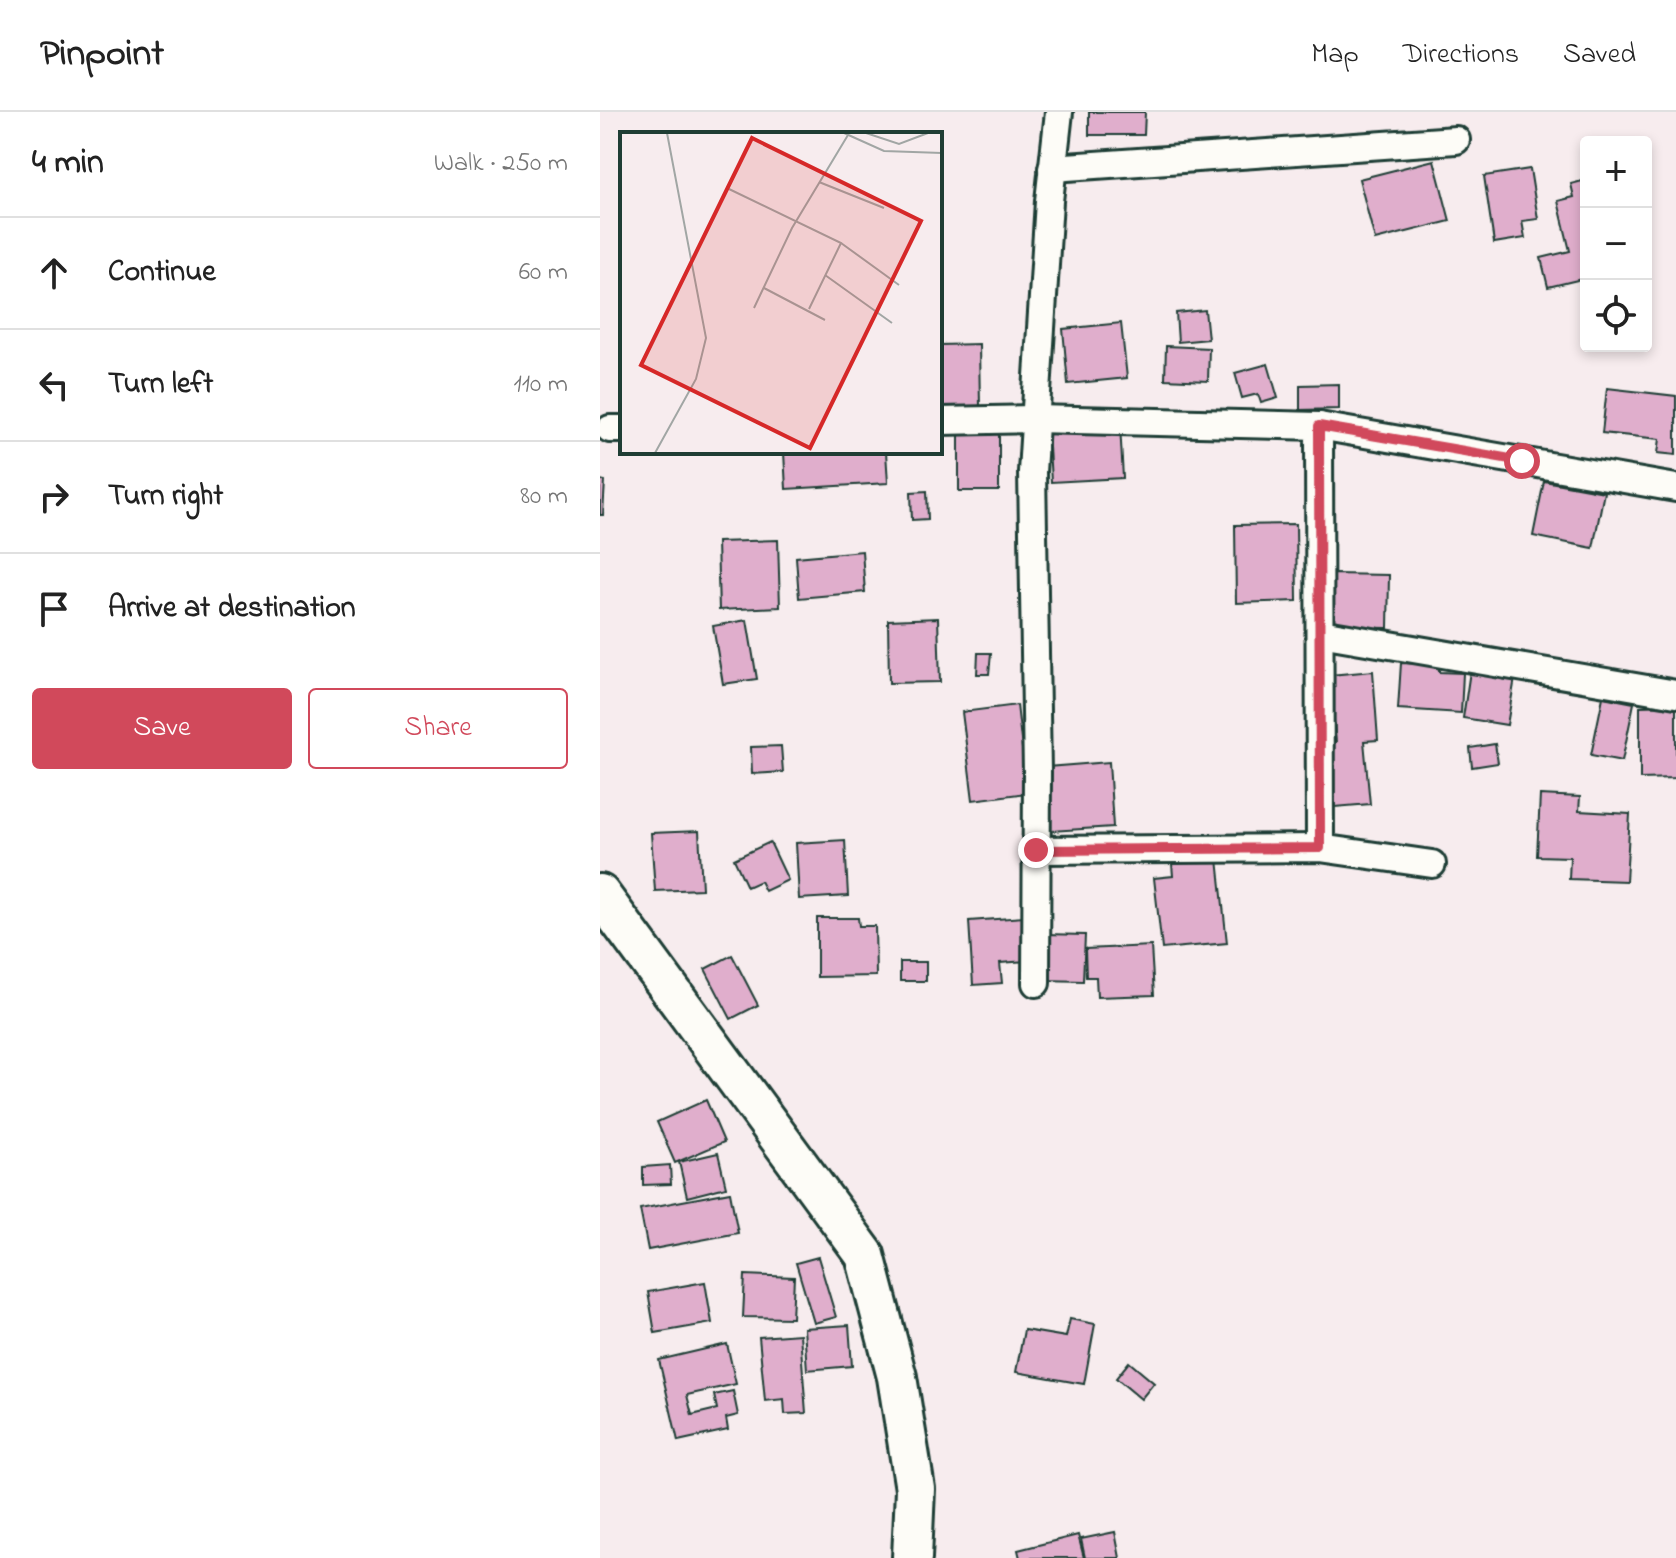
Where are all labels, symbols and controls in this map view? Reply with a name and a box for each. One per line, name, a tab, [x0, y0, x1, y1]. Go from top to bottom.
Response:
text: Pinpoint	[40, 27, 164, 83]
text: Map	[1311, 35, 1359, 76]
text: Directions	[1403, 35, 1519, 76]
text: Saved	[1563, 35, 1636, 76]
inset map	[620, 132, 942, 454]
map controls	[1580, 136, 1652, 352]
button: +	[1580, 136, 1652, 208]
text: 4 min	[32, 139, 104, 189]
text: Walk · 250 m	[434, 145, 568, 183]
button: −	[1580, 208, 1652, 280]
icon: ahead	[32, 251, 76, 295]
text: Continue	[108, 251, 216, 295]
text: 60 m	[519, 254, 568, 292]
button: locate	[1580, 280, 1652, 352]
icon: left	[32, 363, 76, 407]
text: Turn left	[108, 363, 213, 407]
text: 110 m	[514, 366, 568, 404]
route start	[1504, 443, 1540, 479]
icon: right	[32, 475, 76, 519]
text: Turn right	[108, 475, 223, 519]
text: 80 m	[520, 478, 568, 516]
icon: arrive	[32, 587, 76, 631]
text: Arrive at destination	[108, 587, 356, 631]
button: Save	[32, 688, 292, 769]
button: Share	[308, 688, 568, 769]
route end	[1018, 832, 1054, 868]

